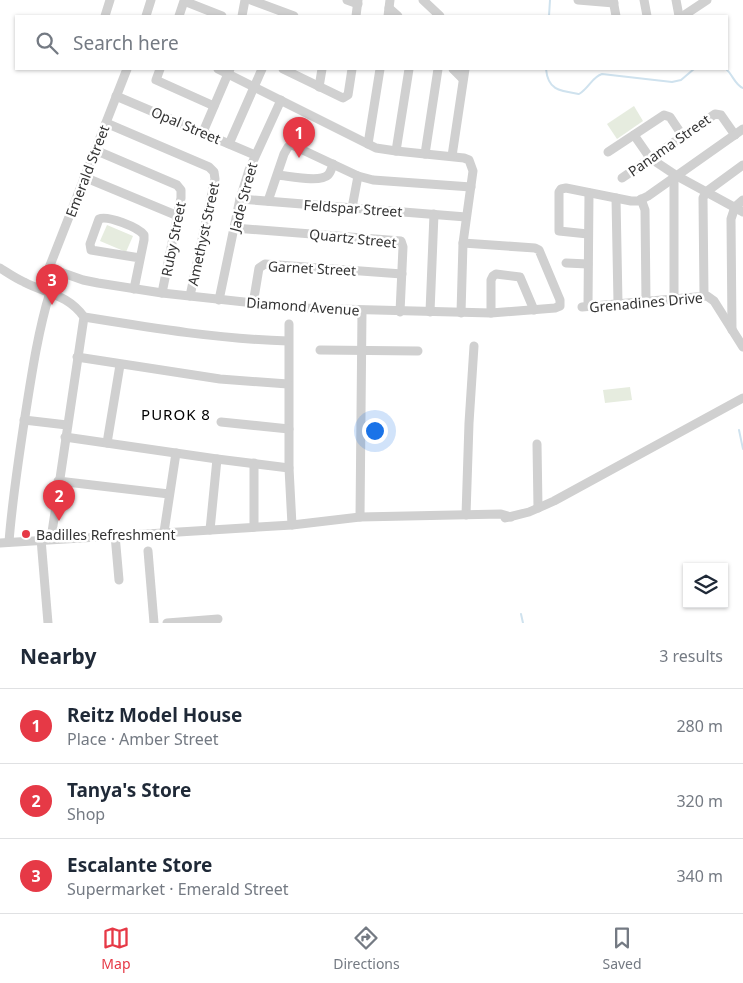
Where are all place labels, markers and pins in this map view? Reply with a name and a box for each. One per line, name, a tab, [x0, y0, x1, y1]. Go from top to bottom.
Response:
pin: 1	[283, 117, 315, 158]
pin: 3	[36, 264, 68, 305]
pin: 2	[43, 480, 75, 521]
place label: Badilles Refreshment	[36, 525, 176, 544]
marker: Badilles Refreshment	[20, 528, 32, 540]

